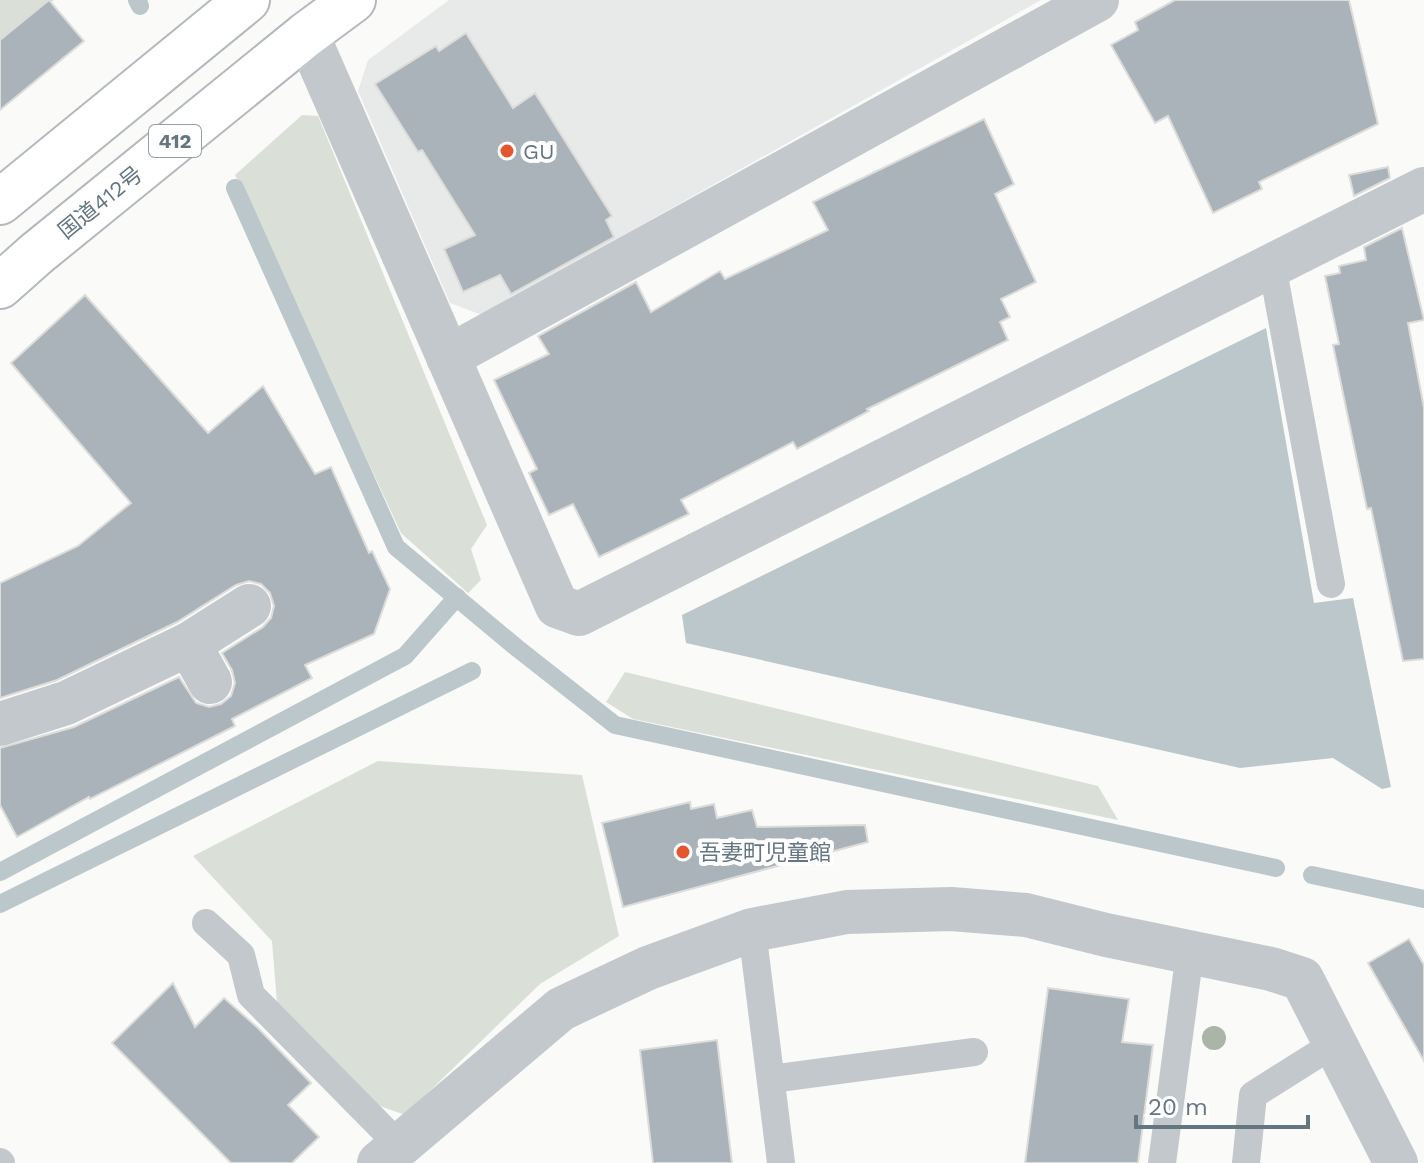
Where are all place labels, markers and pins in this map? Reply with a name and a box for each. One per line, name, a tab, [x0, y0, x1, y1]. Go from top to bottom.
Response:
place label: GU	[523, 139, 555, 164]
marker: GU	[498, 142, 516, 160]
place label: 吾妻町児童館	[699, 840, 831, 865]
marker: 吾妻町児童館	[674, 843, 692, 861]

